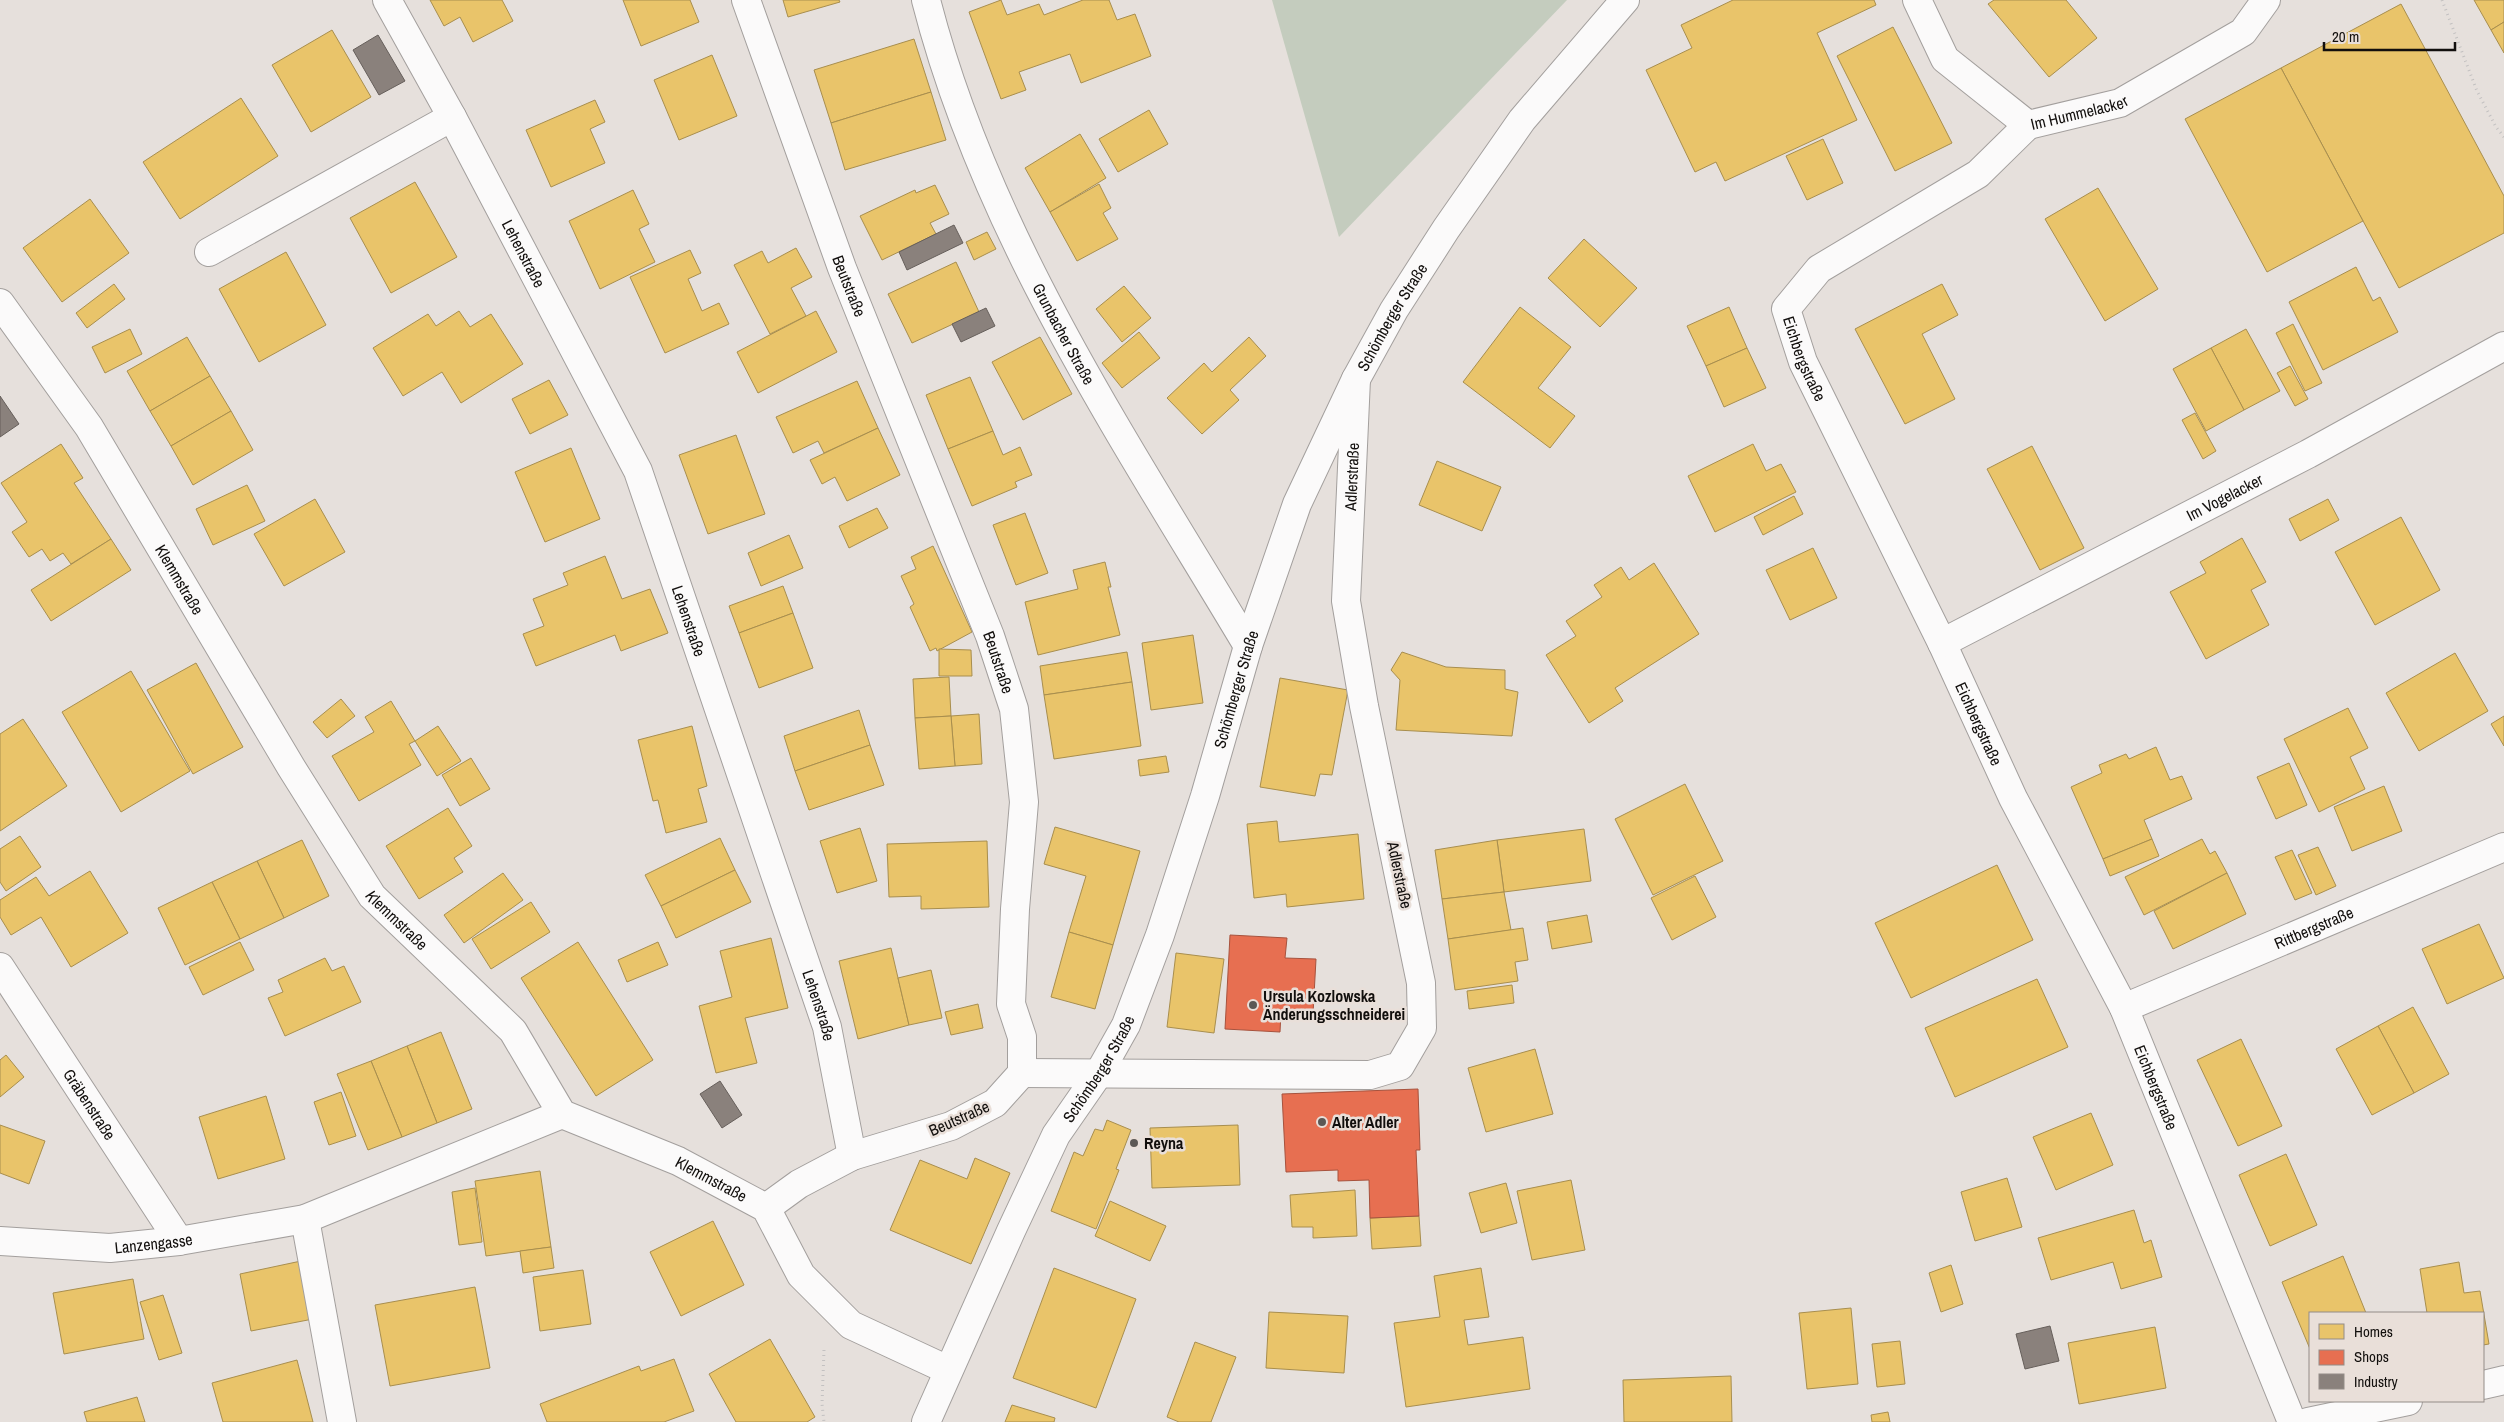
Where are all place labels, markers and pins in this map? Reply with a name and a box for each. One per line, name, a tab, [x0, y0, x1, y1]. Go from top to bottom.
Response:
place label: Ursula Kozlowska Änderungsschneiderei	[1263, 985, 1405, 1025]
marker: Ursula Kozlowska Änderungsschneiderei	[1247, 999, 1259, 1011]
place label: Alter Adler	[1332, 1111, 1399, 1133]
marker: Alter Adler	[1316, 1116, 1328, 1128]
place label: Reyna	[1144, 1132, 1184, 1154]
marker: Reyna	[1128, 1137, 1140, 1149]

